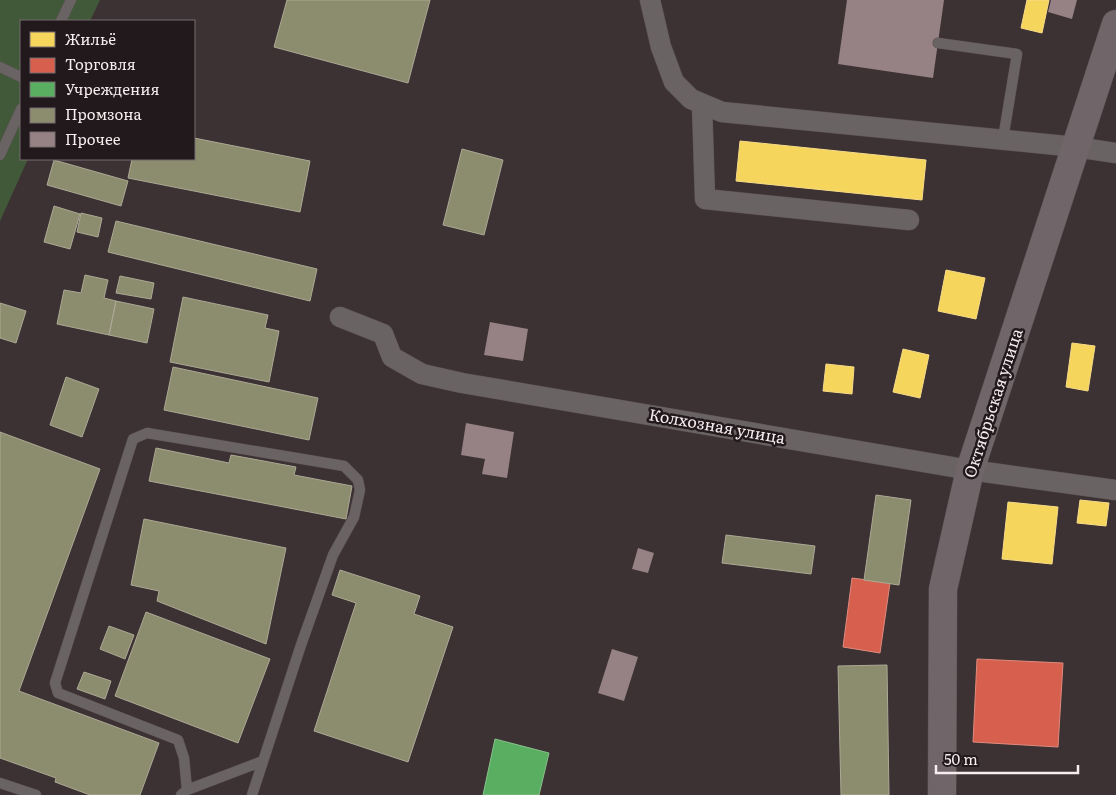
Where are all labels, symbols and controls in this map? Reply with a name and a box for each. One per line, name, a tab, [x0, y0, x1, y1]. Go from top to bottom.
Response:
legend	[20, 20, 195, 160]
text: Жильё	[65, 27, 116, 50]
text: Торговля	[65, 52, 136, 75]
text: Учреждения	[65, 77, 160, 100]
text: Промзона	[65, 102, 143, 125]
text: Прочее	[65, 127, 121, 150]
street label: Октябрьская улица	[957, 324, 1028, 481]
street label: Колхозная улица	[647, 401, 788, 449]
scale bar	[936, 742, 1078, 774]
text: 50 m	[944, 747, 978, 770]

